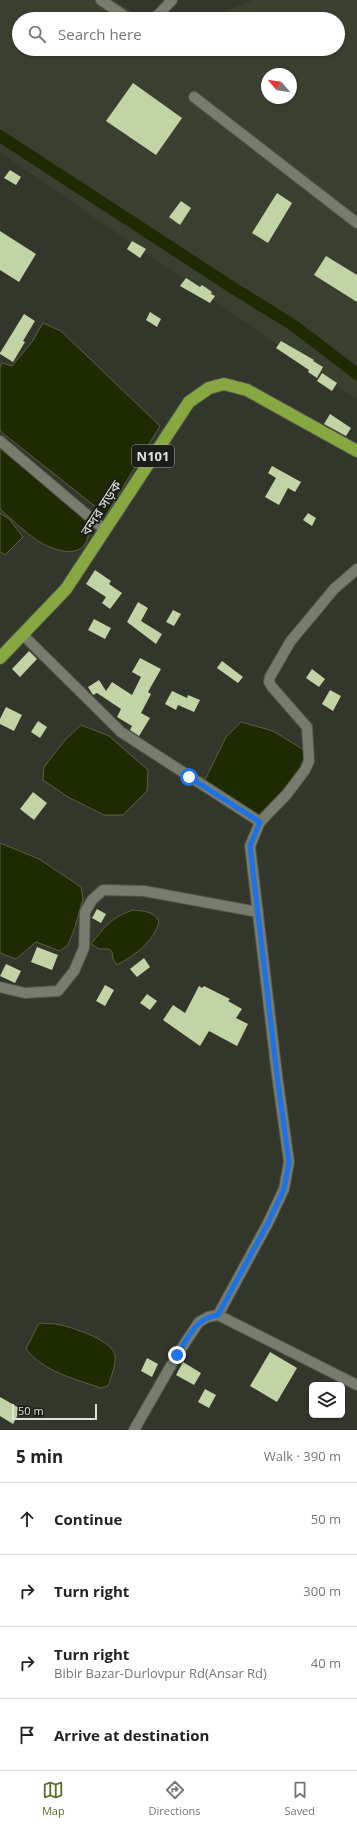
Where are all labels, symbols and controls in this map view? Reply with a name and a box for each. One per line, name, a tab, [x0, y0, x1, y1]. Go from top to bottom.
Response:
search box	[12, 12, 345, 56]
icon: search	[26, 23, 48, 45]
text: Search here	[58, 24, 142, 44]
north arrow	[261, 68, 297, 104]
road number: N101	[132, 445, 174, 467]
street label: বন্দর সড়ক	[75, 476, 126, 540]
route start	[180, 768, 198, 786]
route end	[168, 1346, 186, 1364]
map controls	[309, 1382, 345, 1418]
button: layers	[309, 1382, 345, 1418]
scale bar	[12, 1402, 97, 1421]
text: 50 m	[18, 1403, 44, 1418]
text: 5 min	[16, 1445, 63, 1468]
text: Walk · 390 m	[264, 1447, 341, 1465]
icon: ahead	[16, 1508, 38, 1530]
text: Continue	[54, 1509, 122, 1529]
text: 50 m	[311, 1510, 341, 1528]
icon: right	[16, 1580, 38, 1602]
text: Turn right	[54, 1581, 129, 1601]
text: 300 m	[303, 1582, 341, 1600]
text: Turn right	[54, 1644, 129, 1664]
icon: right	[16, 1652, 38, 1674]
text: 40 m	[311, 1654, 341, 1672]
text: Bibir Bazar-Durlovpur Rd(Ansar Rd)	[54, 1664, 267, 1682]
icon: arrive	[16, 1724, 38, 1746]
text: Arrive at destination	[54, 1725, 209, 1745]
tab: Map	[42, 1779, 65, 1818]
tab: Directions	[149, 1779, 201, 1818]
tab: Saved	[284, 1779, 315, 1818]

